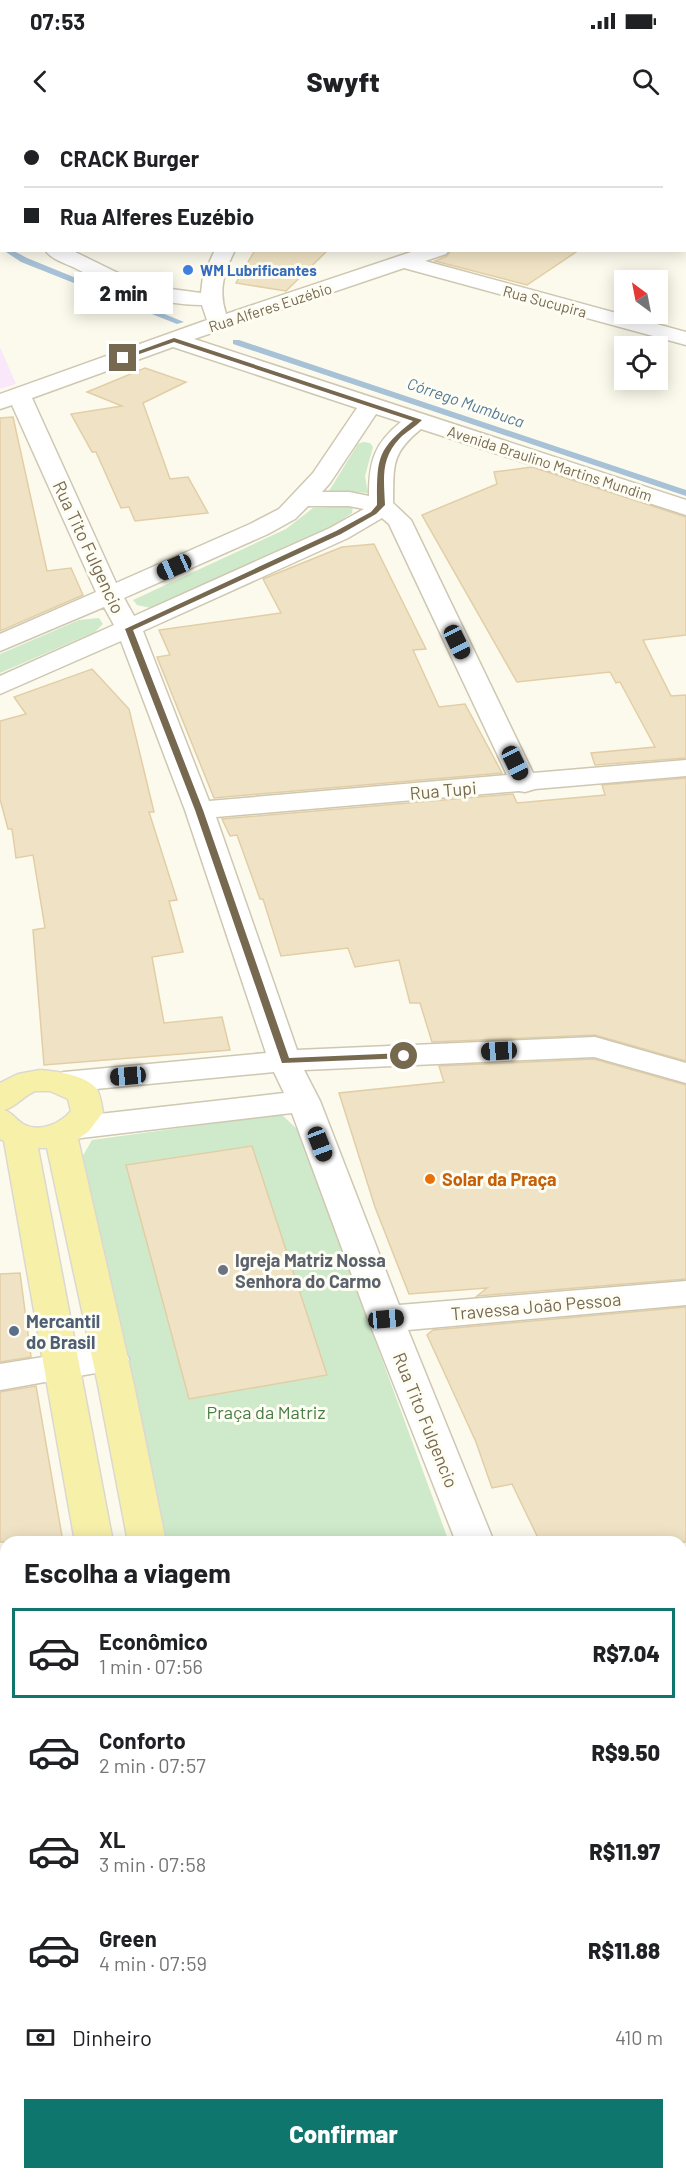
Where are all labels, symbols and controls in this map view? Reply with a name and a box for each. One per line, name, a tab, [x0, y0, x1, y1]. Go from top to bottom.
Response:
text: 07:53	[30, 8, 85, 34]
icon: back	[24, 65, 57, 98]
text: Swyft	[306, 65, 380, 97]
icon: search	[629, 65, 662, 98]
text: CRACK Burger	[60, 145, 199, 171]
text: Rua Alferes Euzébio	[60, 203, 254, 229]
place label: WM Lubrificantes	[200, 261, 317, 279]
marker: WM Lubrificantes	[181, 263, 195, 277]
north arrow	[614, 270, 668, 324]
map controls	[614, 270, 668, 390]
callout: 2 min	[74, 271, 172, 313]
street label: Rua Alferes Euzébio	[206, 279, 334, 335]
text: 2 min	[99, 281, 148, 305]
street label: Rua Sucupira	[501, 281, 589, 321]
button: locate	[614, 336, 668, 390]
route end	[109, 344, 136, 371]
water label: Córrego Mumbuca	[405, 373, 527, 431]
street label: Avenida Braulino Martins Mundim	[445, 421, 655, 505]
street label: Rua Tito Fulgencio	[49, 477, 129, 617]
car	[154, 551, 194, 583]
car	[441, 622, 473, 662]
car	[499, 743, 531, 783]
street label: Rua Tupi	[409, 776, 477, 804]
car	[481, 1041, 517, 1061]
route start	[390, 1042, 417, 1069]
car	[109, 1065, 147, 1087]
car	[305, 1124, 335, 1164]
place label: Solar da Praça	[442, 1168, 557, 1190]
marker: Solar da Praça	[423, 1172, 437, 1186]
place label: Igreja Matriz Nossa Senhora do Carmo	[235, 1249, 386, 1292]
marker: Igreja Matriz Nossa Senhora do Carmo	[216, 1263, 230, 1277]
street label: Travessa João Pessoa	[450, 1288, 622, 1324]
car	[367, 1308, 405, 1330]
place label: Mercantil do Brasil	[26, 1310, 100, 1353]
marker: Mercantil do Brasil	[7, 1324, 21, 1338]
street label: Rua Tito Fulgencio	[389, 1349, 463, 1491]
park label: Praça da Matriz	[207, 1401, 325, 1423]
text: Escolha a viagem	[24, 1556, 231, 1588]
icon: car	[27, 1626, 81, 1680]
text: Econômico	[99, 1628, 208, 1654]
text: R$7.04	[593, 1640, 660, 1666]
text: 1 min · 07:56	[99, 1654, 203, 1678]
icon: car	[27, 1725, 81, 1779]
text: Conforto	[99, 1727, 186, 1753]
text: R$9.50	[592, 1739, 660, 1765]
text: 2 min · 07:57	[99, 1753, 206, 1777]
icon: car	[27, 1824, 81, 1878]
text: XL	[99, 1826, 125, 1852]
text: R$11.97	[589, 1838, 660, 1864]
text: 3 min · 07:58	[99, 1852, 206, 1876]
icon: car	[27, 1923, 81, 1977]
text: Green	[99, 1925, 157, 1951]
text: R$11.88	[588, 1937, 660, 1963]
text: 4 min · 07:59	[99, 1951, 207, 1975]
icon: cash	[24, 2021, 57, 2054]
text: Dinheiro	[72, 2024, 152, 2050]
text: 410 m	[615, 2025, 663, 2049]
button: Confirmar	[24, 2099, 663, 2168]

